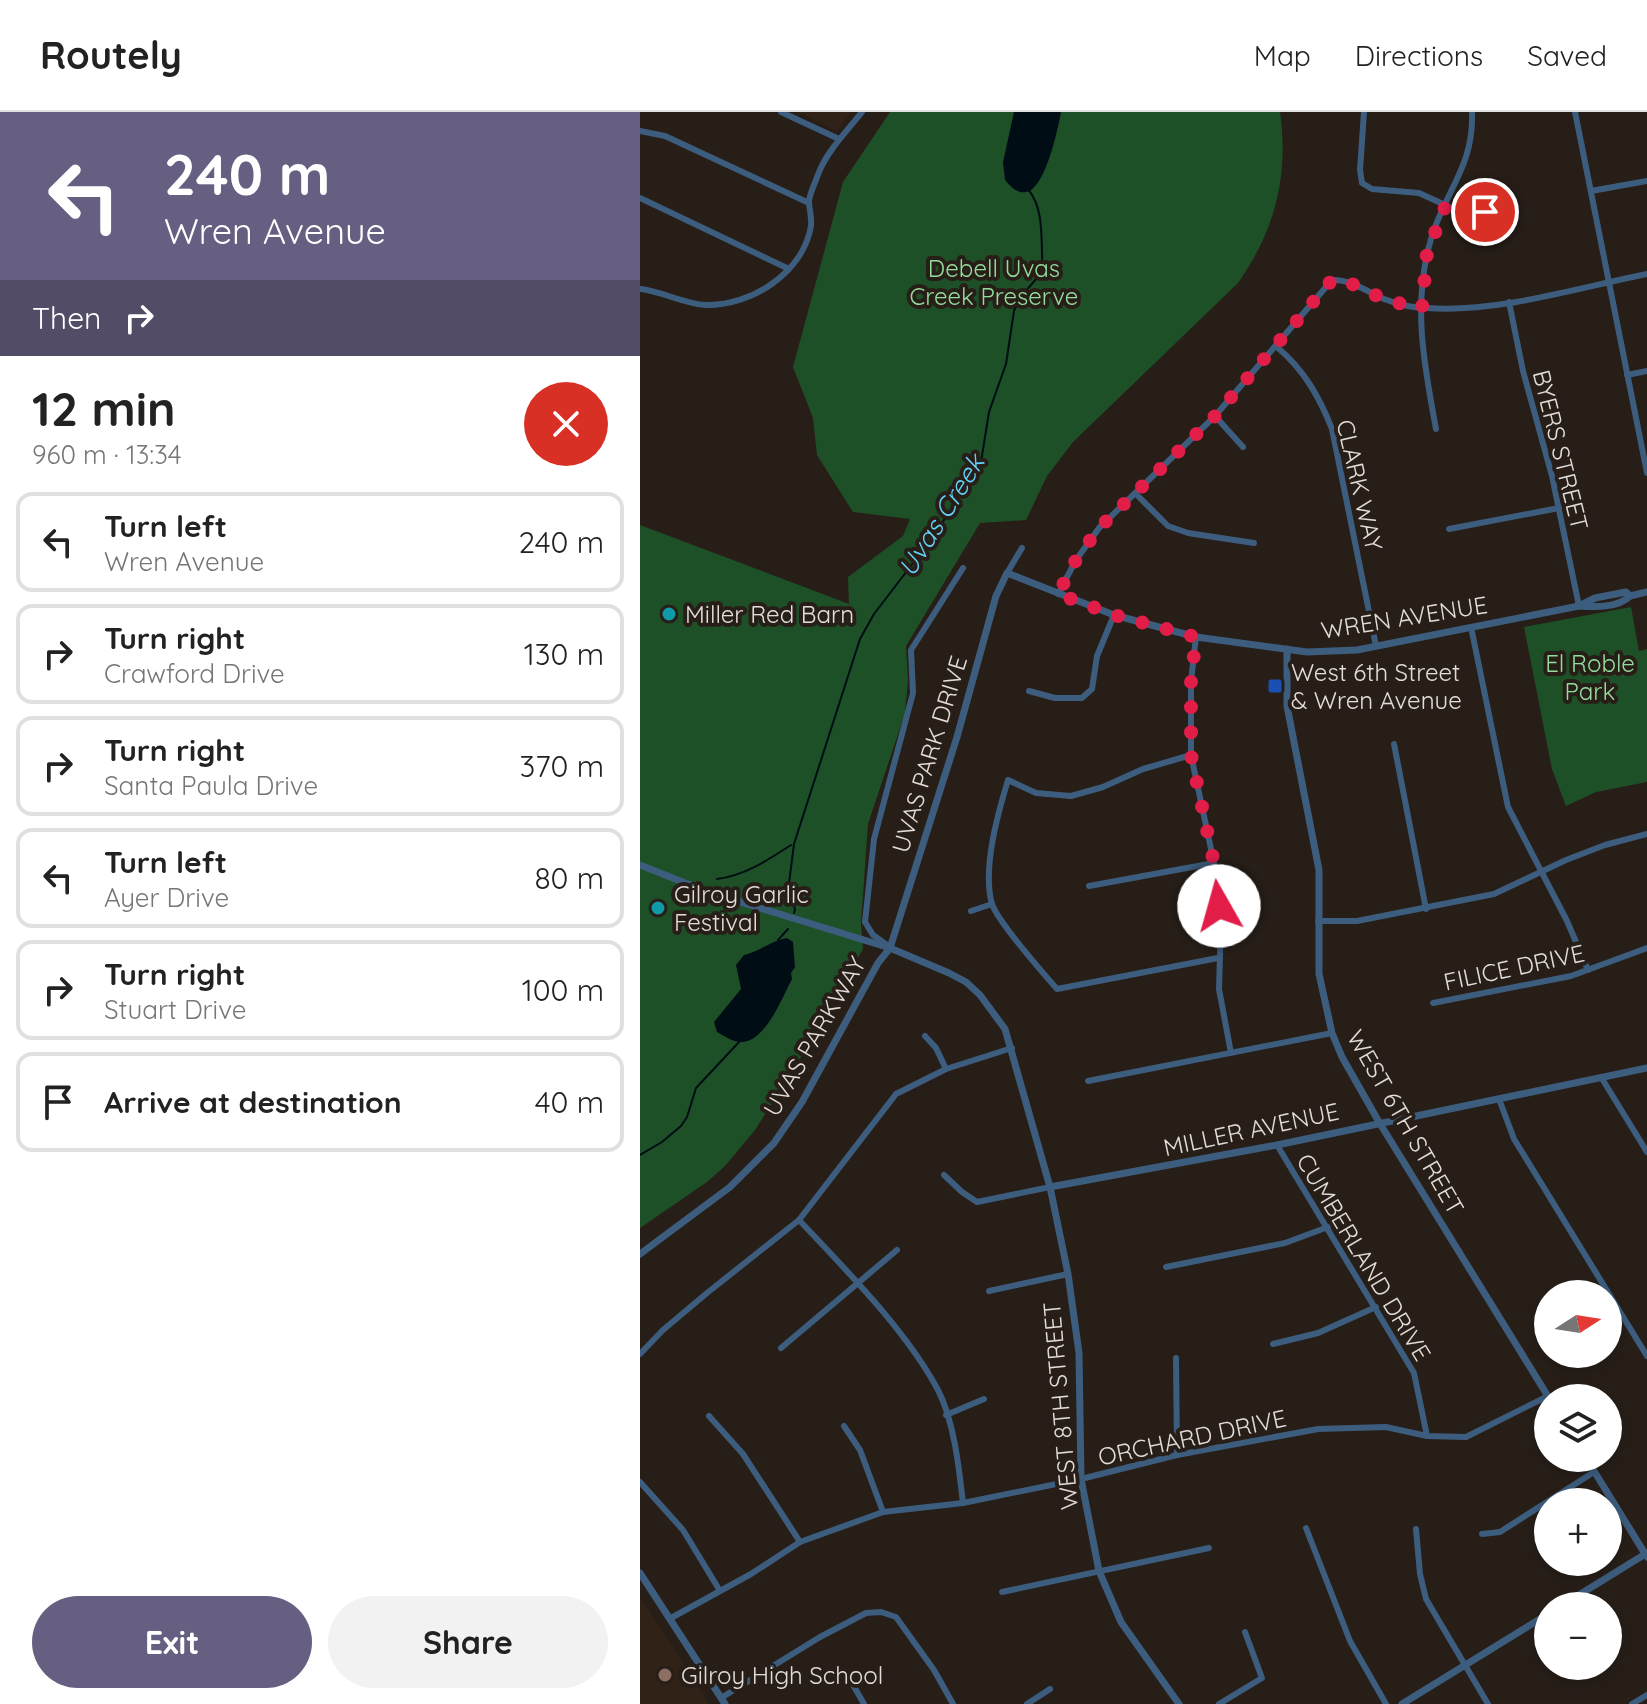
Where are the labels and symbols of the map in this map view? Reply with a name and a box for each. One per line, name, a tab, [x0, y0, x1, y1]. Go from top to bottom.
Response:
pin	[1451, 178, 1519, 246]
park label: Debell Uvas Creek Preserve	[910, 253, 1078, 311]
street label: BYERS STREET	[1527, 367, 1595, 533]
street label: CLARK WAY	[1330, 417, 1390, 553]
water label: Uvas Creek	[891, 446, 992, 582]
street label: WREN AVENUE	[1319, 589, 1489, 645]
place label: Miller Red Barn	[685, 599, 854, 629]
marker: Miller Red Barn	[660, 605, 678, 623]
park label: El Roble Park	[1545, 648, 1635, 706]
street label: UVAS PARK DRIVE	[885, 652, 973, 856]
place label: West 6th Street & Wren Avenue	[1291, 657, 1462, 715]
marker: West 6th Street & Wren Avenue	[1266, 677, 1284, 695]
position arrow	[1177, 864, 1261, 948]
place label: Gilroy Garlic Festival	[674, 879, 809, 937]
marker: Gilroy Garlic Festival	[649, 899, 667, 917]
street label: FILICE DRIVE	[1441, 937, 1587, 997]
street label: UVAS PARKWAY	[756, 951, 872, 1121]
street label: WEST 6TH STREET	[1341, 1024, 1471, 1220]
street label: MILLER AVENUE	[1160, 1096, 1342, 1162]
street label: CUMBERLAND DRIVE	[1290, 1148, 1438, 1366]
north arrow	[1534, 1280, 1622, 1368]
street label: WEST 8TH STREET	[1036, 1301, 1084, 1511]
street label: ORCHARD DRIVE	[1095, 1402, 1289, 1472]
place label: Gilroy High School	[681, 1660, 883, 1690]
marker: Gilroy High School	[656, 1666, 674, 1684]

